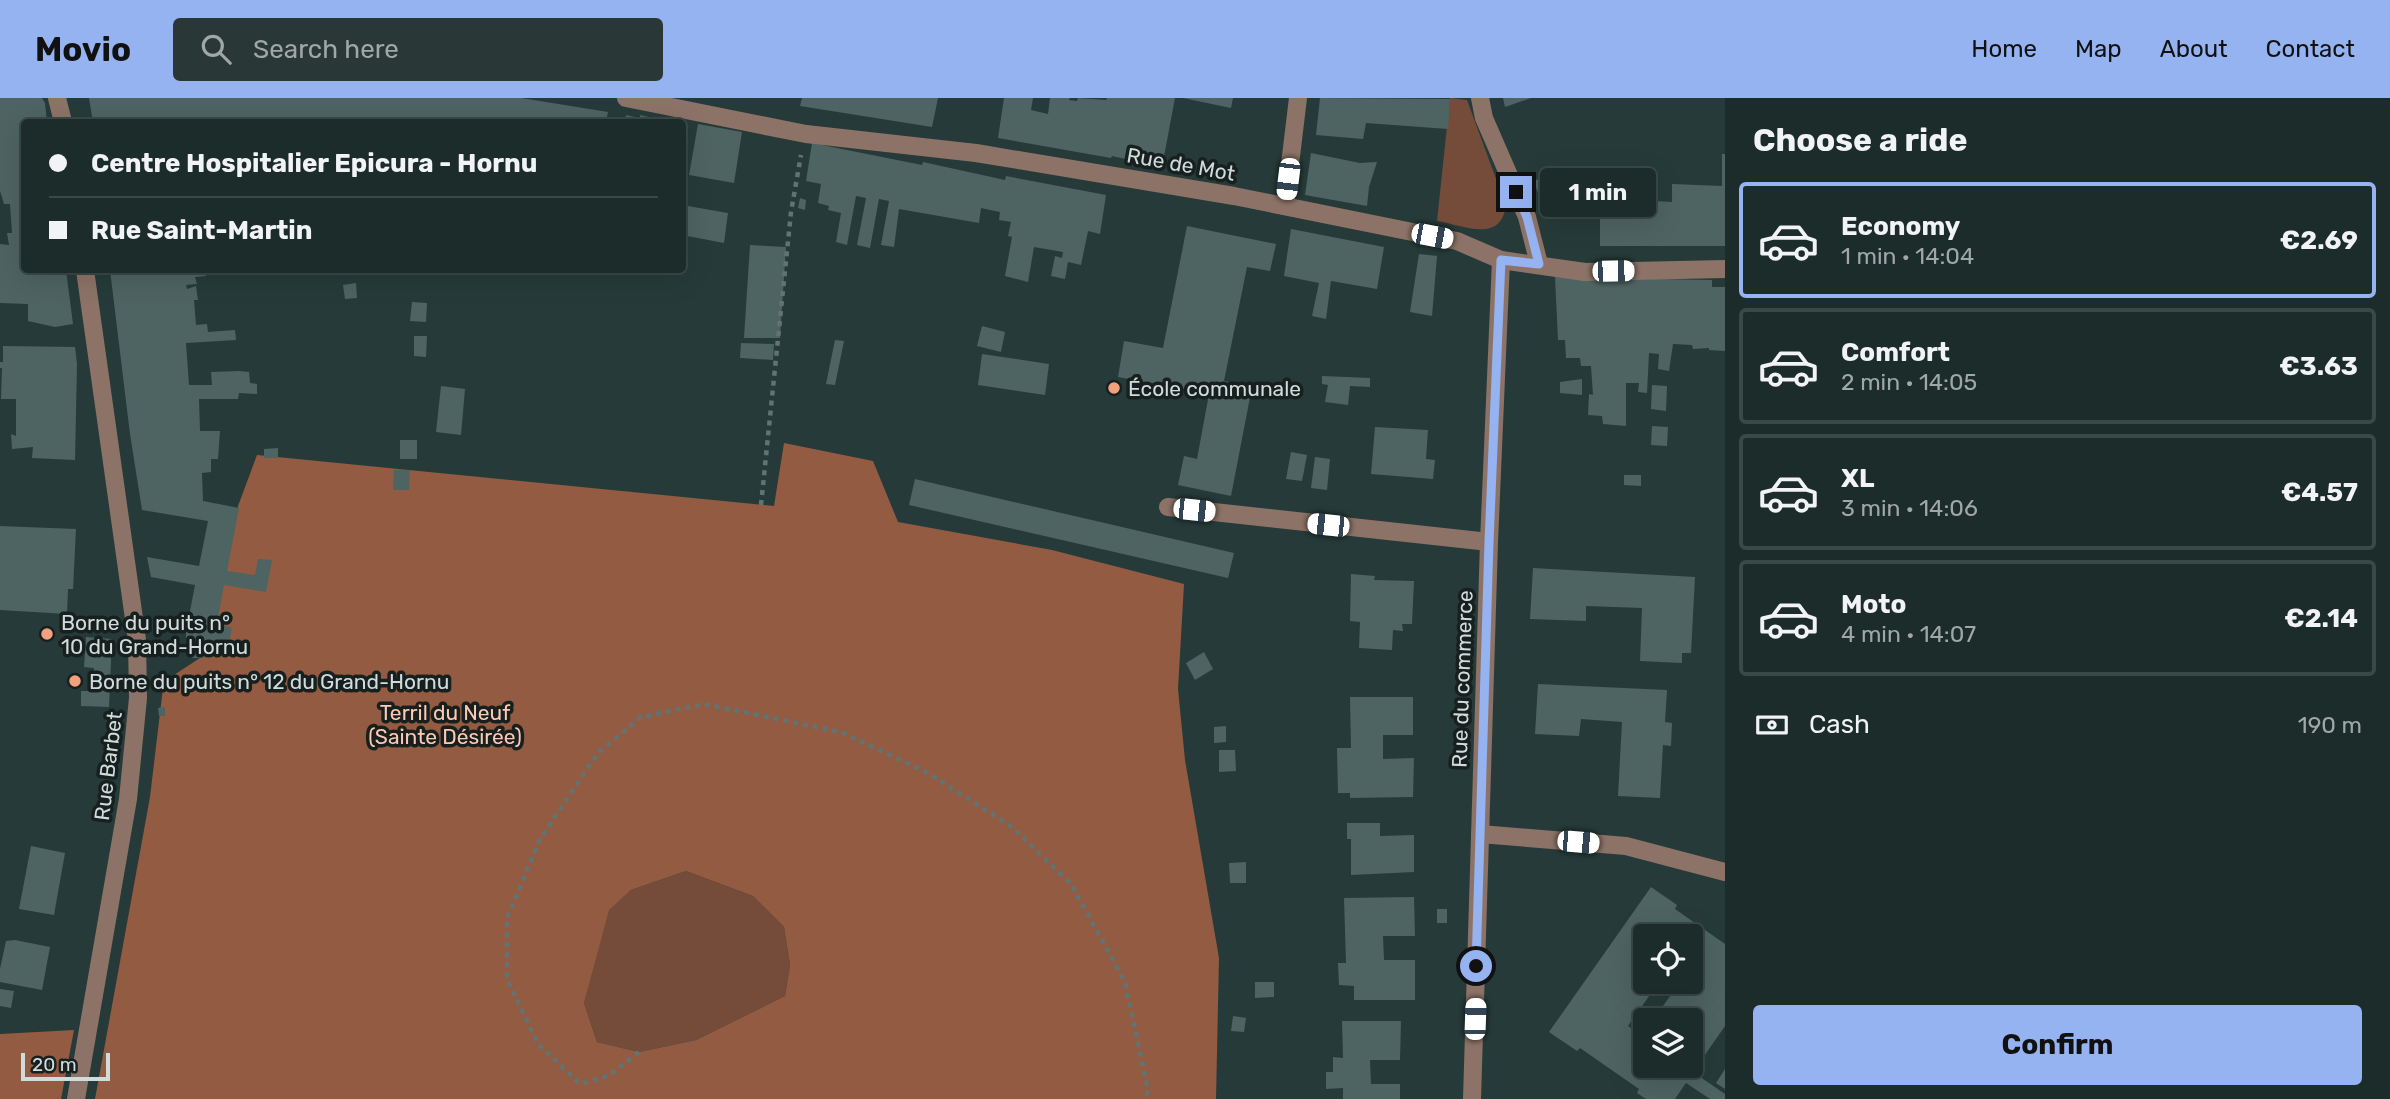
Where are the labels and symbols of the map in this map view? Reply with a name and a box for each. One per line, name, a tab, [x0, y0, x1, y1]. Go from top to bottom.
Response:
street label: Rue de Mot	[1125, 142, 1237, 186]
car	[1276, 157, 1301, 201]
callout: 1 min	[1540, 168, 1656, 217]
route end	[1500, 176, 1532, 208]
car	[1410, 222, 1455, 250]
car	[1592, 260, 1635, 282]
place label: École communale	[1128, 376, 1301, 401]
marker: École communale	[1106, 380, 1122, 396]
car	[1173, 497, 1216, 523]
car	[1307, 512, 1350, 538]
street label: Rue du commerce	[1446, 590, 1478, 768]
place label: Borne du puits n° 10 du Grand-Hornu	[61, 610, 248, 659]
marker: Borne du puits n° 10 du Grand-Hornu	[39, 626, 55, 642]
place label: Borne du puits n° 12 du Grand-Hornu	[89, 669, 449, 694]
marker: Borne du puits n° 12 du Grand-Hornu	[67, 673, 83, 689]
park label: Terril du Neuf (Sainte Désirée)	[368, 700, 522, 749]
street label: Rue Barbet	[89, 710, 127, 822]
car	[1557, 830, 1600, 854]
route start	[1460, 950, 1492, 982]
car	[1464, 998, 1487, 1040]
scale bar	[21, 1050, 110, 1082]

